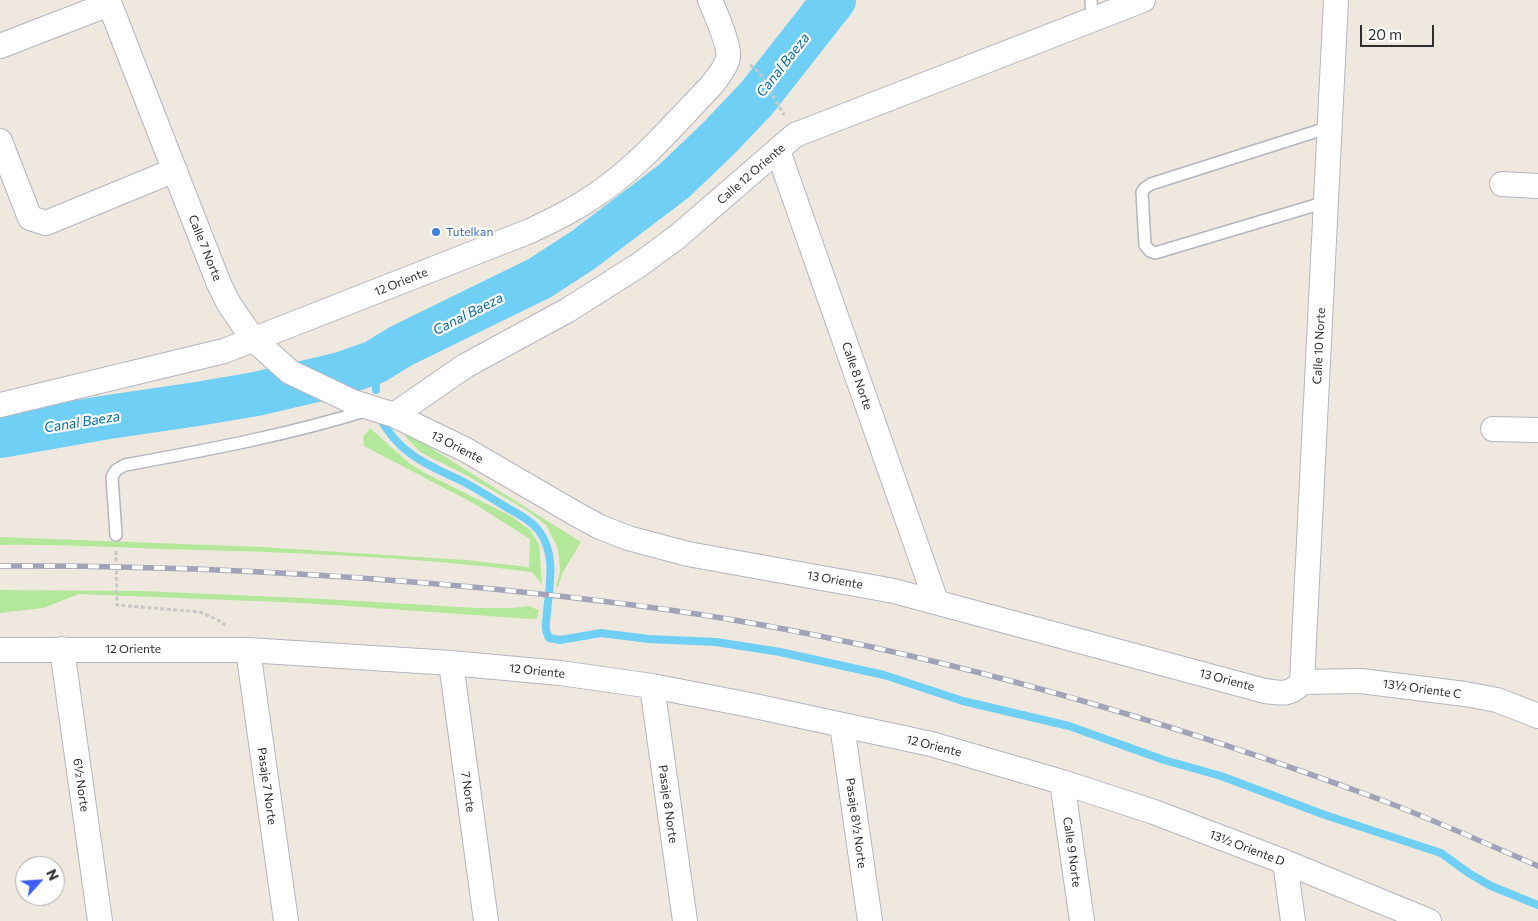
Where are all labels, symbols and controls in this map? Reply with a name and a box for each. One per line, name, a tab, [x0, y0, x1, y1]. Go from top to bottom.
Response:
scale bar	[1363, 15, 1437, 47]
text: 20 m	[1368, 25, 1402, 43]
water label: Canal Baeza	[753, 30, 813, 100]
street label: Calle 12 Oriente	[714, 141, 788, 207]
street label: Calle 7 Norte	[185, 213, 225, 283]
place label: Tutelkan	[446, 225, 493, 239]
marker: Tutelkan	[430, 226, 442, 238]
street label: 12 Oriente	[372, 265, 430, 299]
water label: Canal Baeza	[430, 289, 506, 339]
street label: Calle 10 Norte	[1310, 307, 1328, 385]
street label: Calle 8 Norte	[839, 340, 875, 412]
water label: Canal Baeza	[43, 408, 121, 436]
street label: 13 Oriente	[429, 428, 485, 466]
street label: 13 Oriente	[806, 568, 864, 592]
street label: 12 Oriente	[105, 642, 161, 656]
street label: 12 Oriente	[508, 661, 566, 681]
street label: 13 Oriente	[1198, 666, 1256, 694]
street label: 13½ Oriente C	[1382, 676, 1462, 702]
street label: 12 Oriente	[905, 732, 963, 760]
street label: Pasaje 7 Norte	[254, 746, 280, 826]
street label: 6½ Norte	[70, 757, 92, 813]
street label: Pasaje 8 Norte	[655, 764, 681, 844]
street label: 7 Norte	[458, 771, 478, 813]
street label: Pasaje 8½ Norte	[843, 777, 869, 869]
street label: Calle 9 Norte	[1060, 816, 1084, 888]
street label: 13½ Oriente D	[1207, 827, 1287, 869]
north arrow	[15, 856, 65, 906]
text: N	[43, 866, 63, 883]

